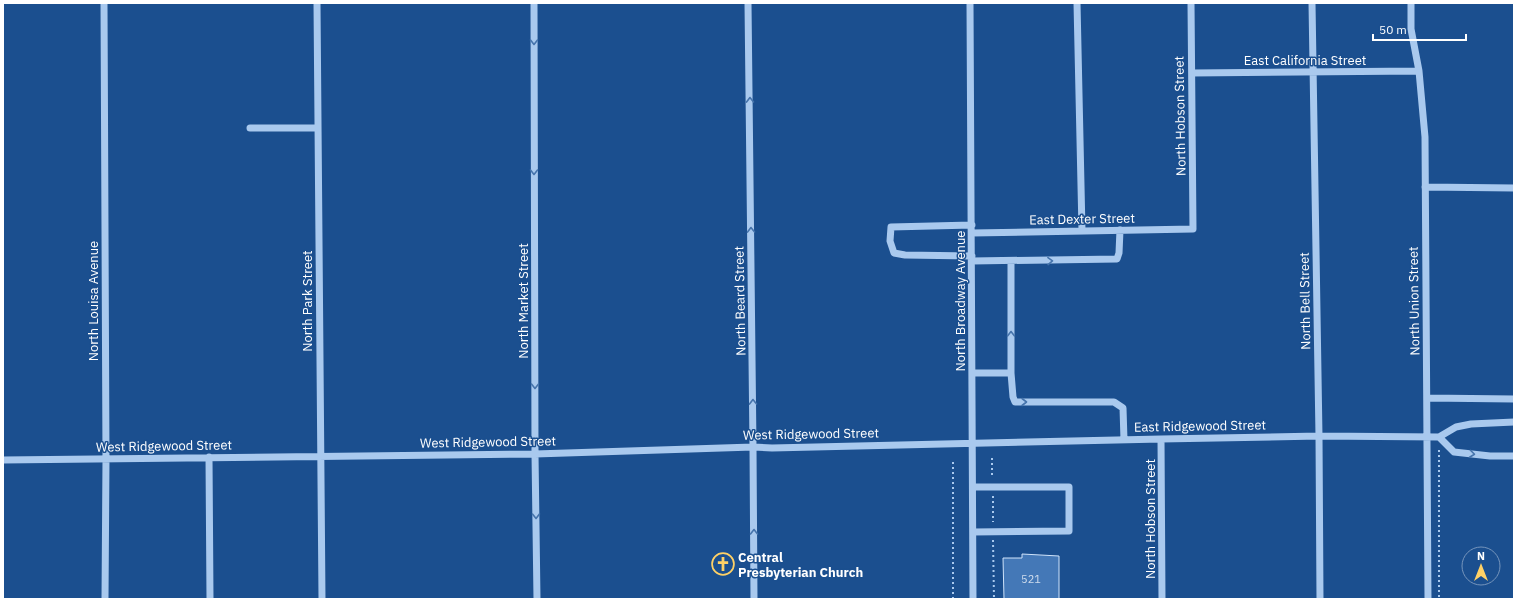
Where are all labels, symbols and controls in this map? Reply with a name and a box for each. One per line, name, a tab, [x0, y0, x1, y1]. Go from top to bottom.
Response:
scale bar	[1373, 16, 1466, 42]
text: 50 m	[1379, 22, 1407, 37]
one-way arrow	[530, 39, 538, 45]
street label: East California Street	[1244, 52, 1366, 69]
street label: North Hobson Street	[1170, 56, 1190, 176]
one-way arrow	[745, 97, 754, 103]
one-way arrow	[530, 169, 538, 175]
street label: East Dexter Street	[1029, 210, 1135, 228]
one-way arrow	[747, 227, 755, 233]
street label: North Broadway Avenue	[952, 231, 969, 371]
street label: North Louisa Avenue	[85, 241, 102, 361]
street label: North Market Street	[515, 243, 532, 359]
street label: North Beard Street	[731, 246, 749, 356]
street label: North Union Street	[1405, 246, 1423, 356]
street label: North Park Street	[299, 250, 316, 352]
street label: North Bell Street	[1296, 252, 1314, 350]
one-way arrow	[1047, 256, 1053, 265]
one-way arrow	[1007, 331, 1015, 337]
one-way arrow	[531, 383, 539, 389]
one-way arrow	[1021, 398, 1027, 406]
one-way arrow	[749, 399, 757, 405]
street label: East Ridgewood Street	[1134, 416, 1266, 436]
street label: West Ridgewood Street	[743, 424, 879, 444]
street label: West Ridgewood Street	[420, 432, 556, 452]
street label: West Ridgewood Street	[96, 436, 232, 456]
one-way arrow	[1469, 449, 1475, 458]
street label: North Hobson Street	[1142, 459, 1159, 579]
one-way arrow	[532, 513, 540, 519]
one-way arrow	[750, 529, 758, 535]
north arrow	[1461, 546, 1501, 586]
place label: Central Presbyterian Church	[738, 549, 863, 581]
text: N	[1477, 549, 1485, 563]
church icon: Central Presbyterian Church	[710, 551, 736, 577]
house number: 521	[1021, 572, 1041, 586]

